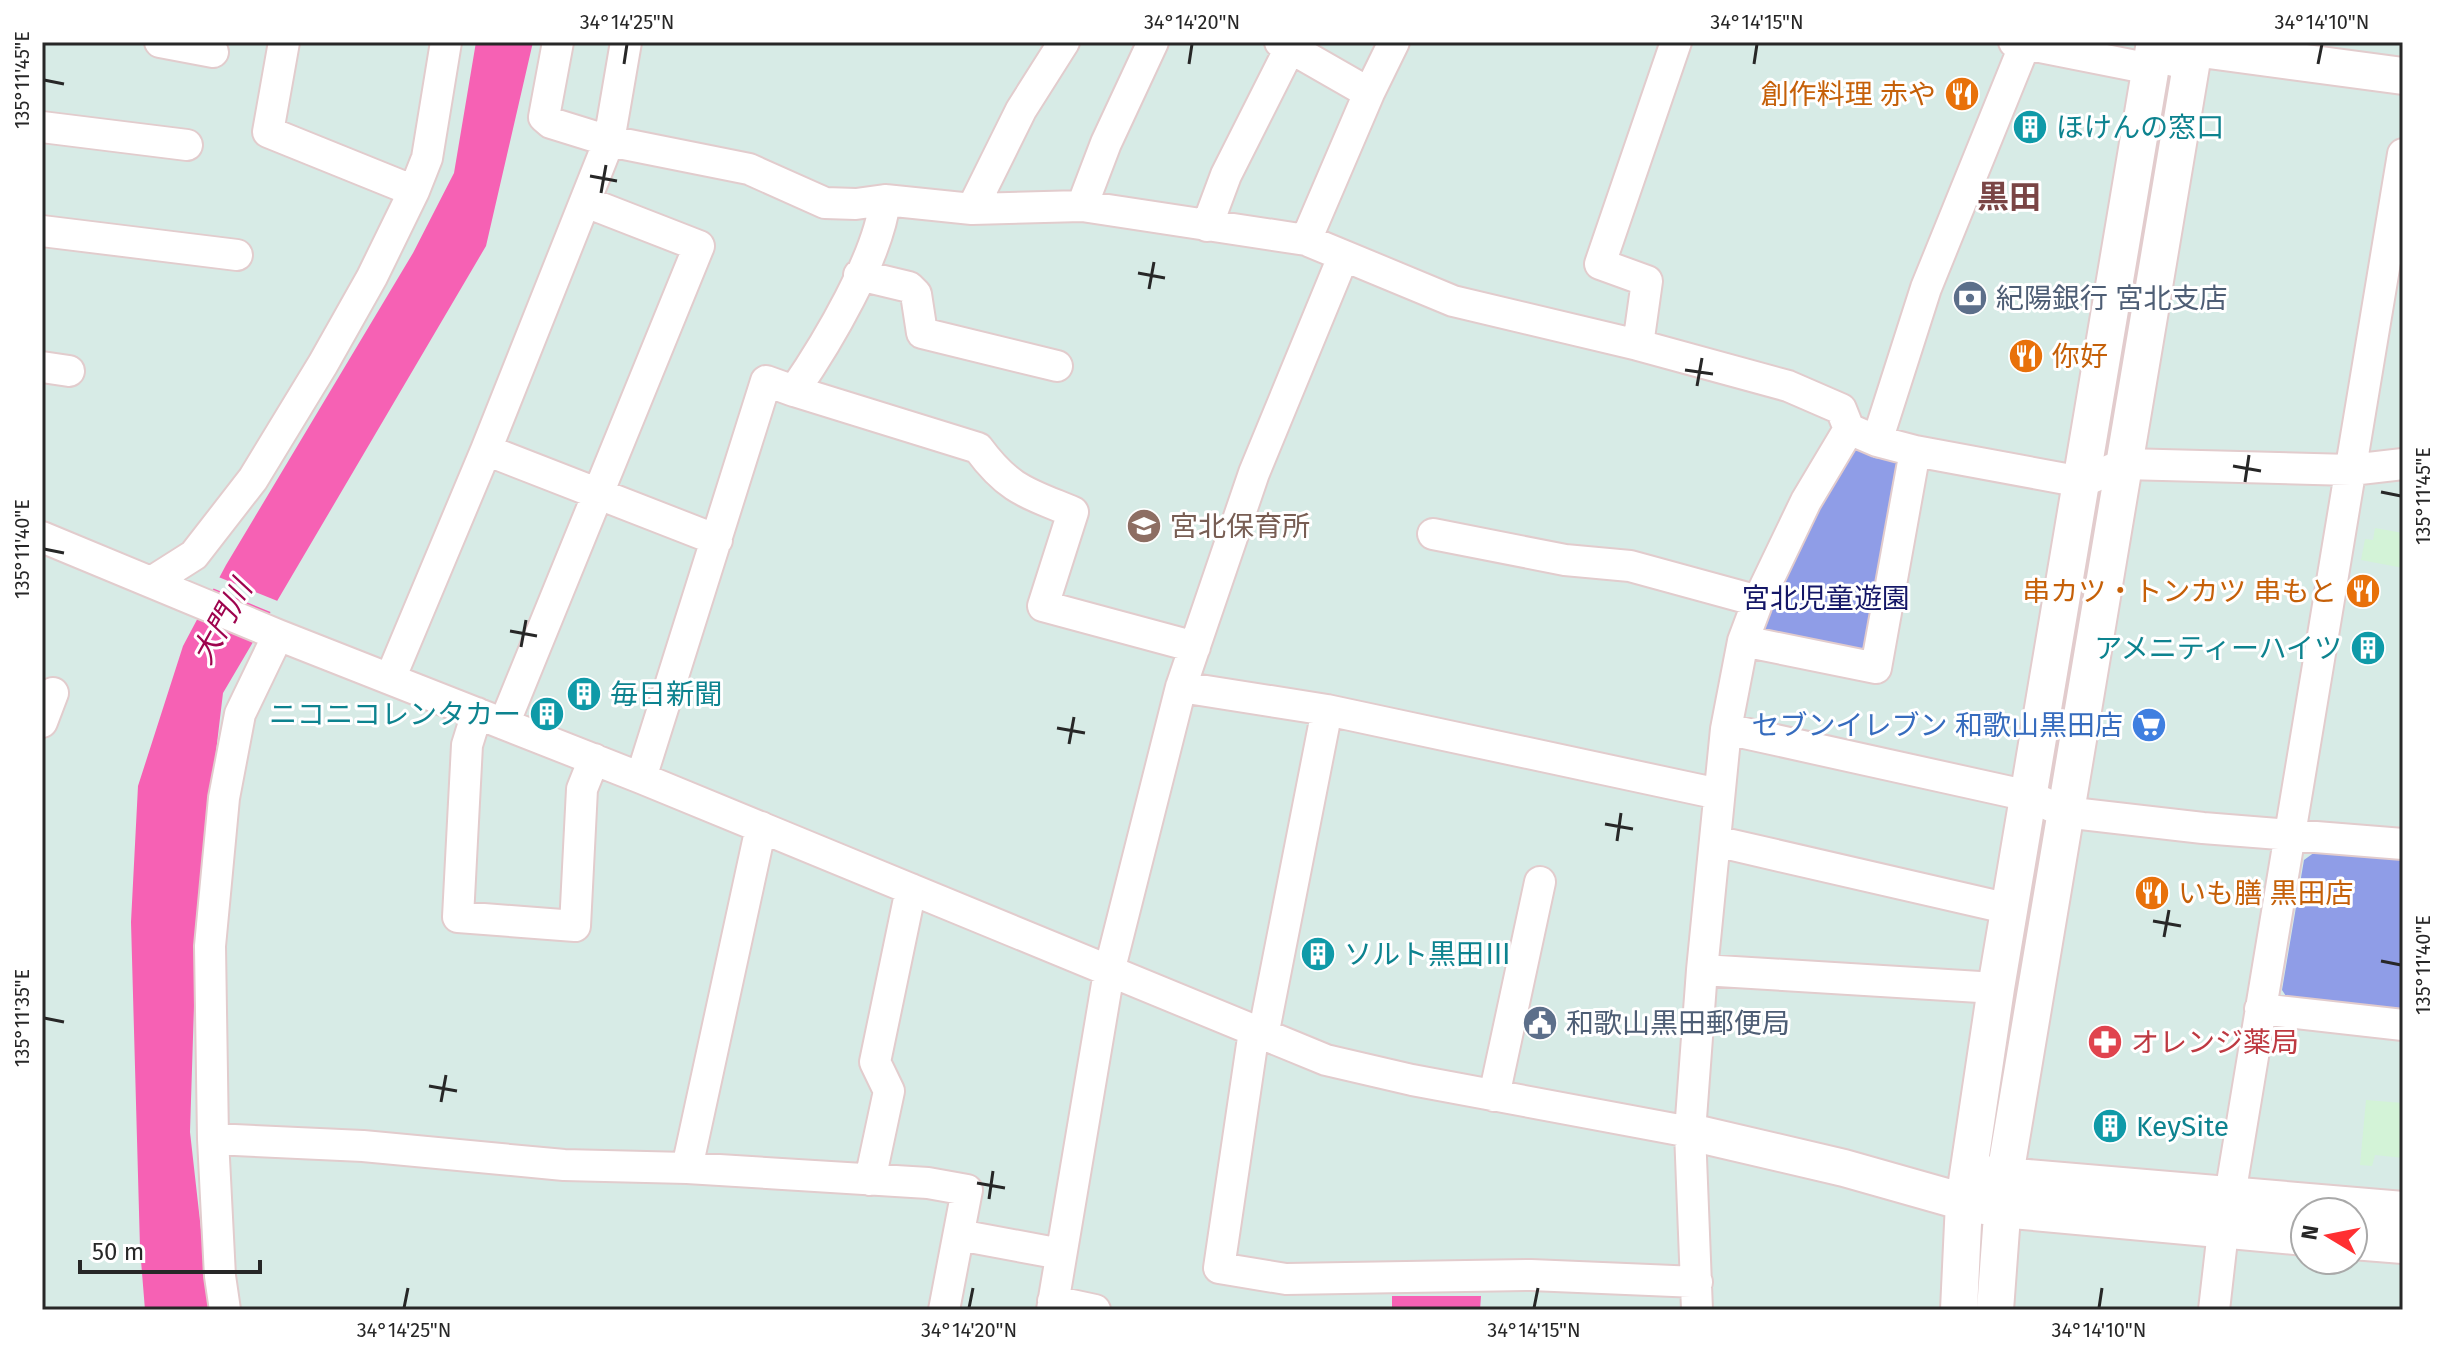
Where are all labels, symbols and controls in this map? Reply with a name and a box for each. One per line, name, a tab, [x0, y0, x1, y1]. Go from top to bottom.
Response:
text: 34°14'25"N	[580, 10, 674, 34]
text: 34°14'20"N	[1144, 10, 1240, 34]
text: 34°14'15"N	[1710, 10, 1804, 34]
text: 34°14'10"N	[2275, 10, 2369, 34]
text: 135°11'45"E	[10, 31, 34, 129]
restaurant icon: 創作料理 赤や	[1943, 75, 1981, 113]
place label: 創作料理 赤や	[1761, 78, 1936, 111]
building icon: ほけんの窓口	[2011, 108, 2049, 146]
place label: ほけんの窓口	[2056, 111, 2224, 144]
district label: 黒田	[1977, 178, 2041, 216]
bank icon: 紀陽銀行 宮北支店	[1951, 279, 1989, 317]
place label: 紀陽銀行 宮北支店	[1996, 282, 2227, 315]
restaurant icon: 你好	[2007, 337, 2045, 375]
place label: 你好	[2052, 340, 2108, 373]
text: 135°11'45"E	[2411, 447, 2435, 545]
text: 135°11'40"E	[10, 499, 34, 599]
school or university icon: 宮北保育所	[1125, 507, 1163, 545]
place label: 宮北保育所	[1170, 510, 1310, 543]
water label: 大門川	[184, 571, 261, 670]
restaurant icon: 串カツ・トンカツ 串もと	[2344, 572, 2382, 610]
place label: 串カツ・トンカツ 串もと	[2022, 575, 2337, 608]
park label: 宮北児童遊園	[1742, 582, 1910, 615]
building icon: アメニティーハイツ	[2349, 629, 2387, 667]
place label: アメニティーハイツ	[2094, 632, 2342, 665]
building icon: 毎日新聞	[565, 675, 603, 713]
place label: 毎日新聞	[610, 678, 722, 711]
building icon: ニコニコレンタカー	[528, 695, 566, 733]
place label: ニコニコレンタカー	[269, 698, 521, 731]
supermarket icon: セブンイレブン 和歌山黒田店	[2130, 706, 2168, 744]
place label: セブンイレブン 和歌山黒田店	[1752, 709, 2123, 742]
restaurant icon: いも膳 黒田店	[2133, 874, 2171, 912]
place label: いも膳 黒田店	[2178, 877, 2353, 910]
text: 135°11'40"E	[2411, 915, 2435, 1015]
building icon: ソルト黒田Ⅲ	[1299, 935, 1337, 973]
place label: ソルト黒田Ⅲ	[1344, 938, 1512, 971]
text: 135°11'35"E	[10, 969, 34, 1067]
public building icon: 和歌山黒田郵便局	[1521, 1004, 1559, 1042]
place label: 和歌山黒田郵便局	[1566, 1007, 1790, 1040]
pharmacy icon: オレンジ薬局	[2086, 1023, 2124, 1061]
place label: オレンジ薬局	[2131, 1026, 2299, 1059]
building icon: KeySite	[2091, 1107, 2129, 1145]
place label: KeySite	[2136, 1110, 2229, 1143]
north arrow	[2289, 1196, 2369, 1276]
text: N	[2295, 1223, 2324, 1242]
scale bar	[80, 1224, 260, 1274]
text: 50 m	[92, 1238, 144, 1266]
text: 34°14'25"N	[357, 1318, 451, 1342]
text: 34°14'20"N	[921, 1318, 1017, 1342]
text: 34°14'15"N	[1487, 1318, 1581, 1342]
text: 34°14'10"N	[2052, 1318, 2146, 1342]

